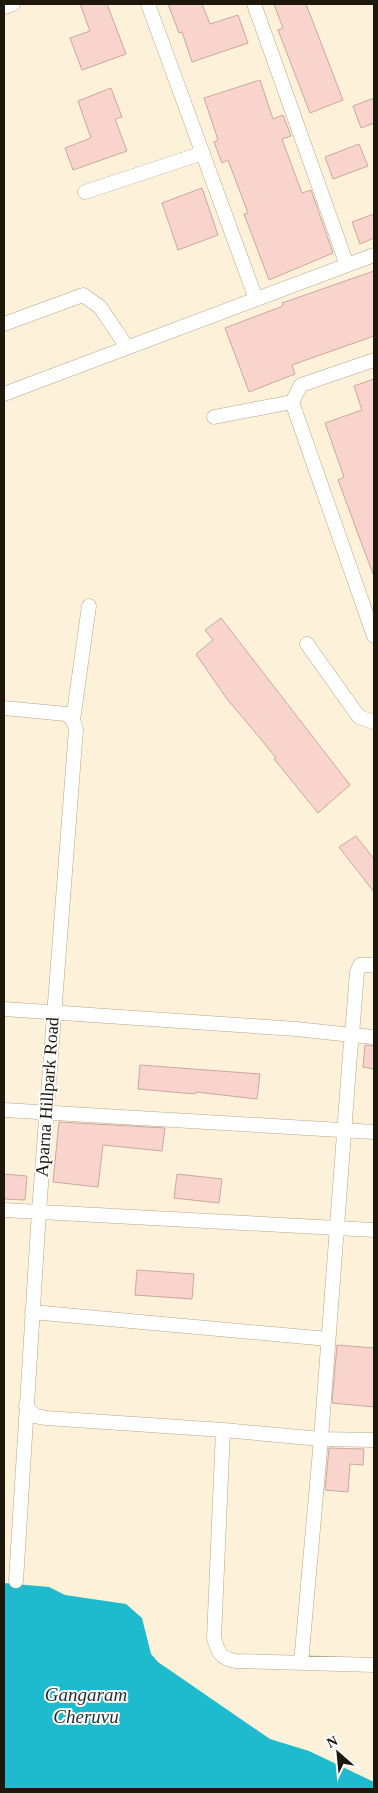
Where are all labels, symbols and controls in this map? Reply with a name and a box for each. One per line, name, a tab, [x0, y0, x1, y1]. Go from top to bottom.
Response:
street label: Aparna Hillpark Road	[31, 1017, 63, 1177]
water label: Gangaram Cheruvu	[45, 1684, 127, 1727]
north arrow	[313, 1728, 363, 1778]
text: N	[324, 1733, 340, 1751]

